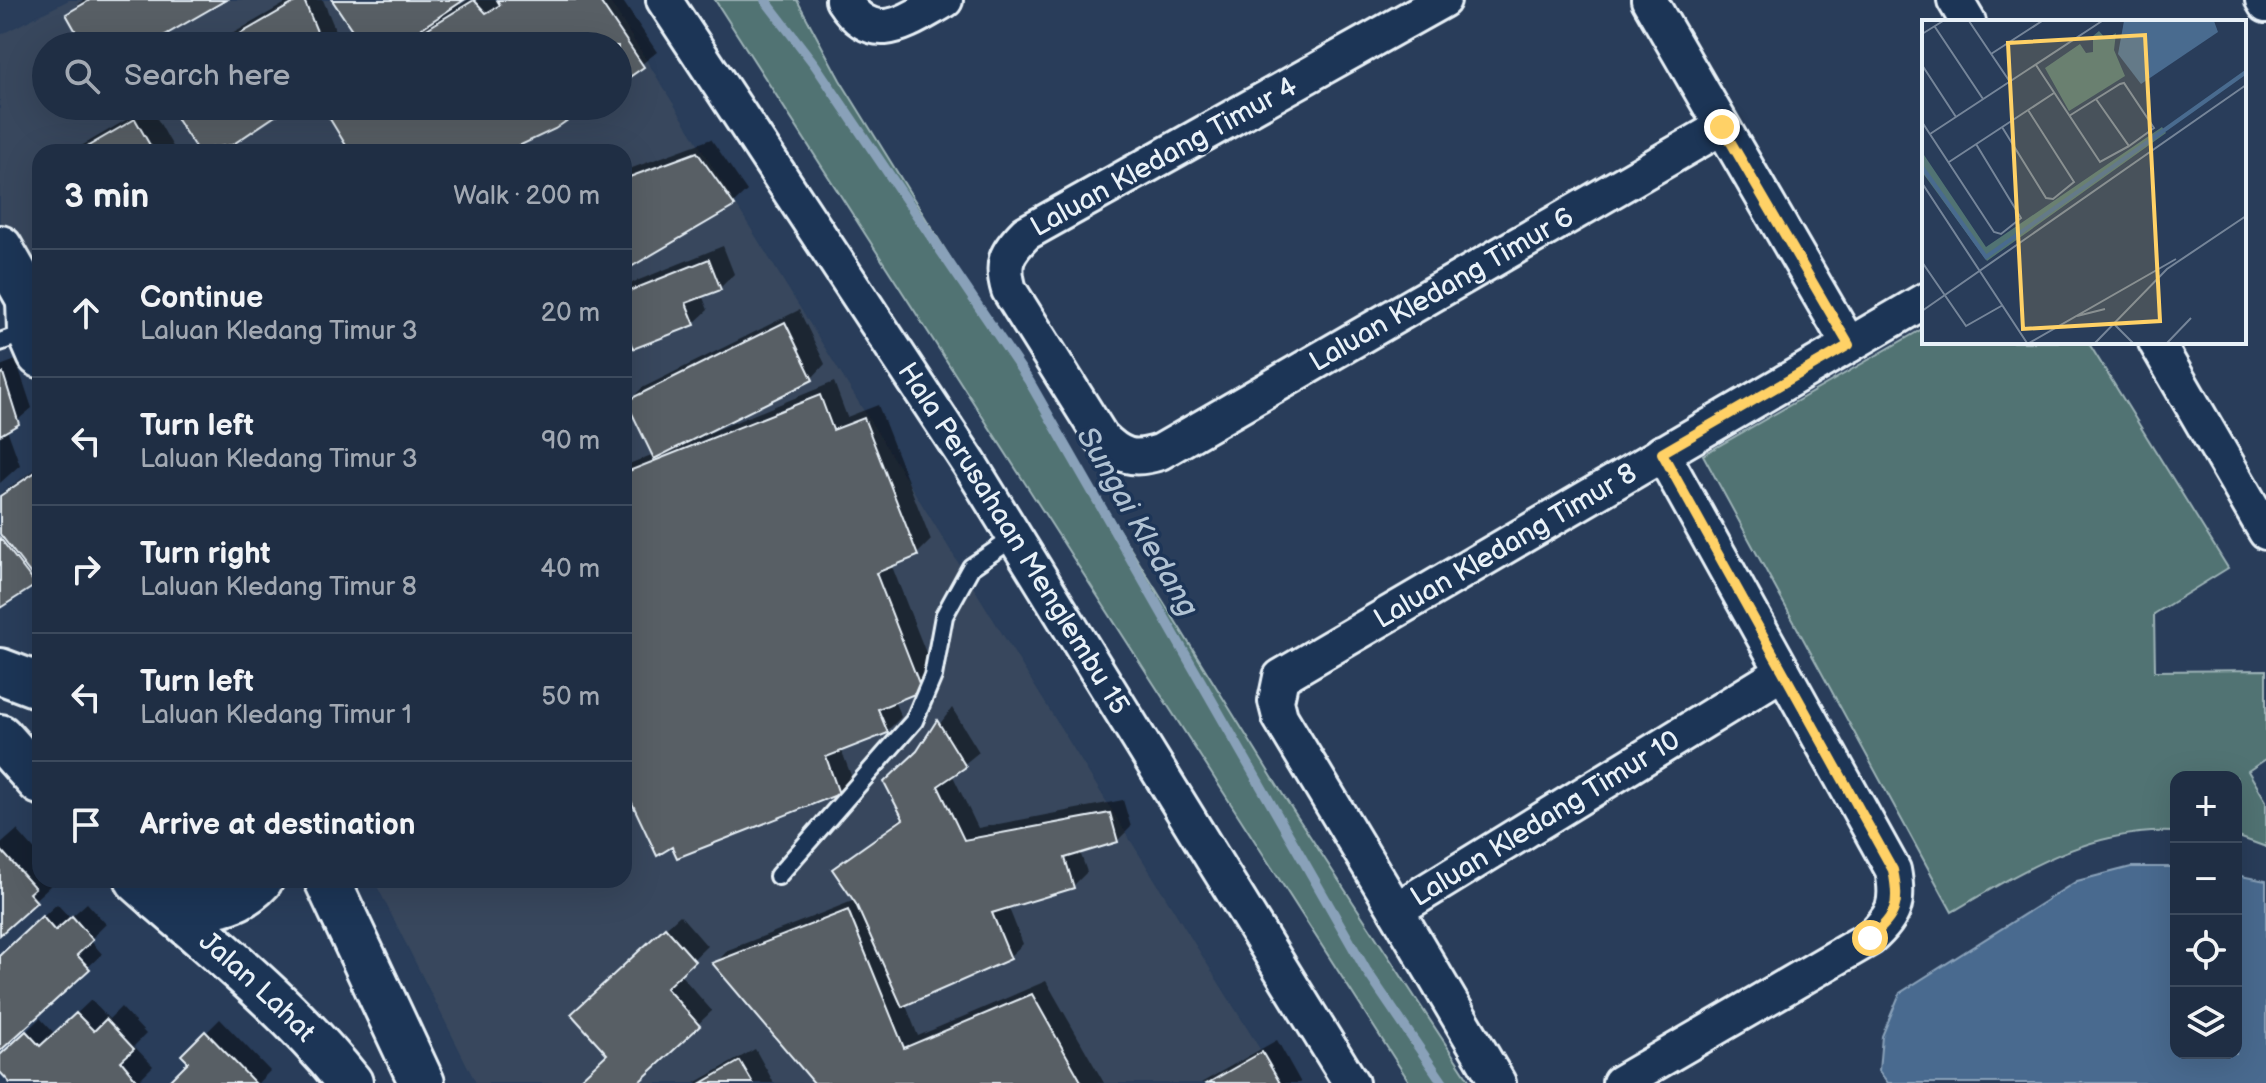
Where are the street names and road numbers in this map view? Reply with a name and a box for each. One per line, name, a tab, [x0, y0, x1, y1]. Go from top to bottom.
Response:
street label: Laluan Kledang Timur 4	[1025, 70, 1303, 244]
street label: Laluan Kledang Timur 6	[1304, 200, 1579, 378]
street label: Hala Perusahaan Menglembu 15	[891, 356, 1136, 720]
street label: Laluan Kledang Timur 8	[1368, 456, 1642, 635]
street label: Laluan Kledang Timur 10	[1405, 723, 1686, 913]
street label: Jalan Lahat	[193, 925, 322, 1049]

